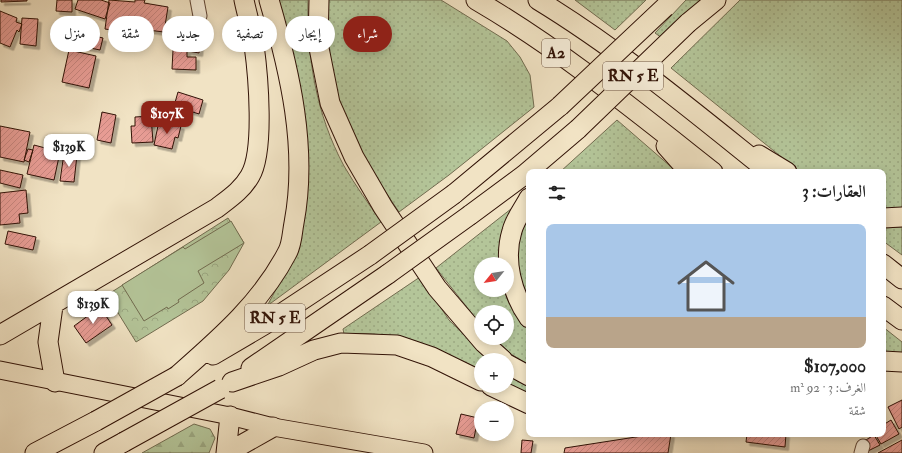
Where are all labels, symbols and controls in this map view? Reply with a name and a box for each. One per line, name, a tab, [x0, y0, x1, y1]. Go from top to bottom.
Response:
chip: منزل	[50, 16, 100, 52]
chip: شقة	[108, 16, 154, 52]
chip: جديد	[162, 16, 214, 52]
chip: تصفية	[222, 16, 277, 52]
chip: إيجار	[285, 16, 335, 52]
chip: شراء	[343, 16, 392, 52]
road number: A2	[542, 39, 570, 67]
road number: RN 5 E	[603, 62, 663, 90]
pin: $107K	[139, 101, 195, 135]
text: $107K	[150, 106, 184, 122]
pin: $139K	[41, 134, 97, 168]
text: $139K	[53, 139, 85, 155]
text: العقارات: 3	[802, 181, 866, 202]
icon: filters	[546, 182, 568, 204]
icon: home	[670, 250, 742, 322]
north arrow	[474, 257, 514, 297]
map controls	[474, 257, 514, 441]
pin: $139K	[65, 291, 121, 325]
text: $139K	[77, 296, 109, 312]
road number: RN 5 E	[245, 304, 305, 332]
button: locate	[474, 305, 514, 345]
button: +	[474, 353, 514, 393]
text: $107,000	[804, 356, 866, 377]
text: الغرف: 3 · 92 m²	[790, 380, 866, 396]
button: −	[474, 401, 514, 441]
text: شقة	[849, 403, 866, 419]

